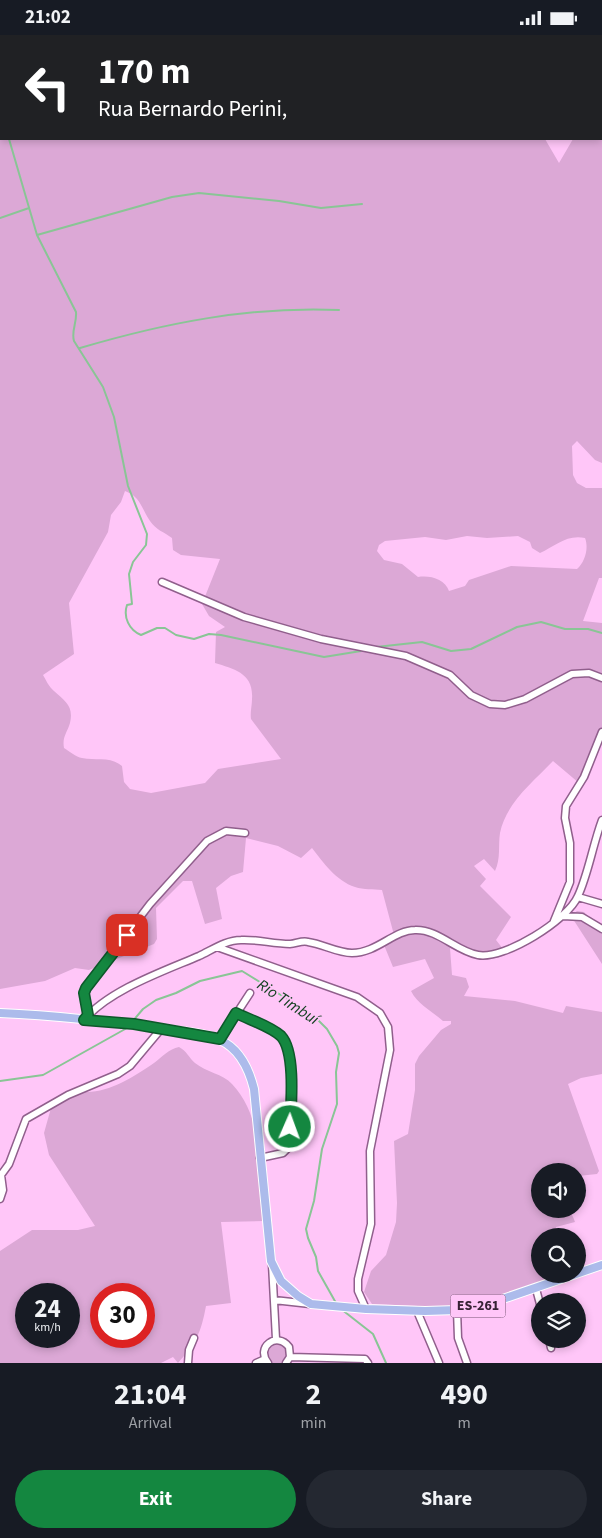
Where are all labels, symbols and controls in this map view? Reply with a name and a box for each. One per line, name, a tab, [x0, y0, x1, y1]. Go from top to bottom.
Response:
text: 21:02	[25, 4, 71, 31]
text: 170 m	[98, 47, 190, 97]
icon: left	[15, 55, 80, 120]
text: Rua Bernardo Perini,	[98, 93, 287, 125]
pin	[106, 914, 148, 956]
icon: arrive	[113, 921, 141, 949]
water label: Rio Timbuí	[253, 974, 325, 1031]
position arrow	[263, 1100, 315, 1152]
map controls	[531, 1163, 586, 1348]
button: sound	[531, 1163, 586, 1218]
button: search	[531, 1228, 586, 1283]
speed limit sign: 30	[90, 1283, 155, 1348]
text: 24	[34, 1291, 61, 1327]
button: layers	[531, 1293, 586, 1348]
road number: ES-261	[450, 1295, 506, 1317]
text: km/h	[34, 1319, 61, 1336]
text: 21:04	[114, 1373, 186, 1416]
text: 2	[305, 1373, 321, 1416]
text: 490	[440, 1373, 488, 1416]
text: Arrival	[129, 1412, 172, 1434]
text: min	[300, 1412, 326, 1434]
text: m	[458, 1412, 471, 1434]
button: Exit	[15, 1470, 296, 1528]
button: Share	[306, 1470, 587, 1528]

